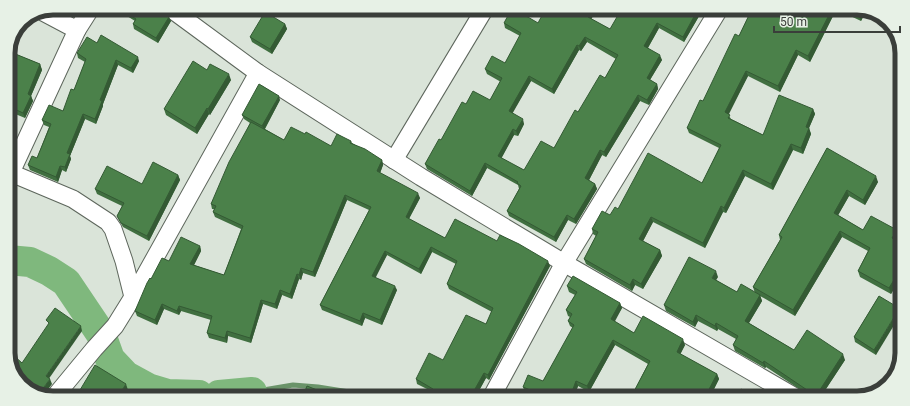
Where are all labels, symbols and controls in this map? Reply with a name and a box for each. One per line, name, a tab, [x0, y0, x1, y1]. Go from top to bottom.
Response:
scale bar	[774, 8, 900, 34]
text: 50 m	[780, 15, 807, 29]

